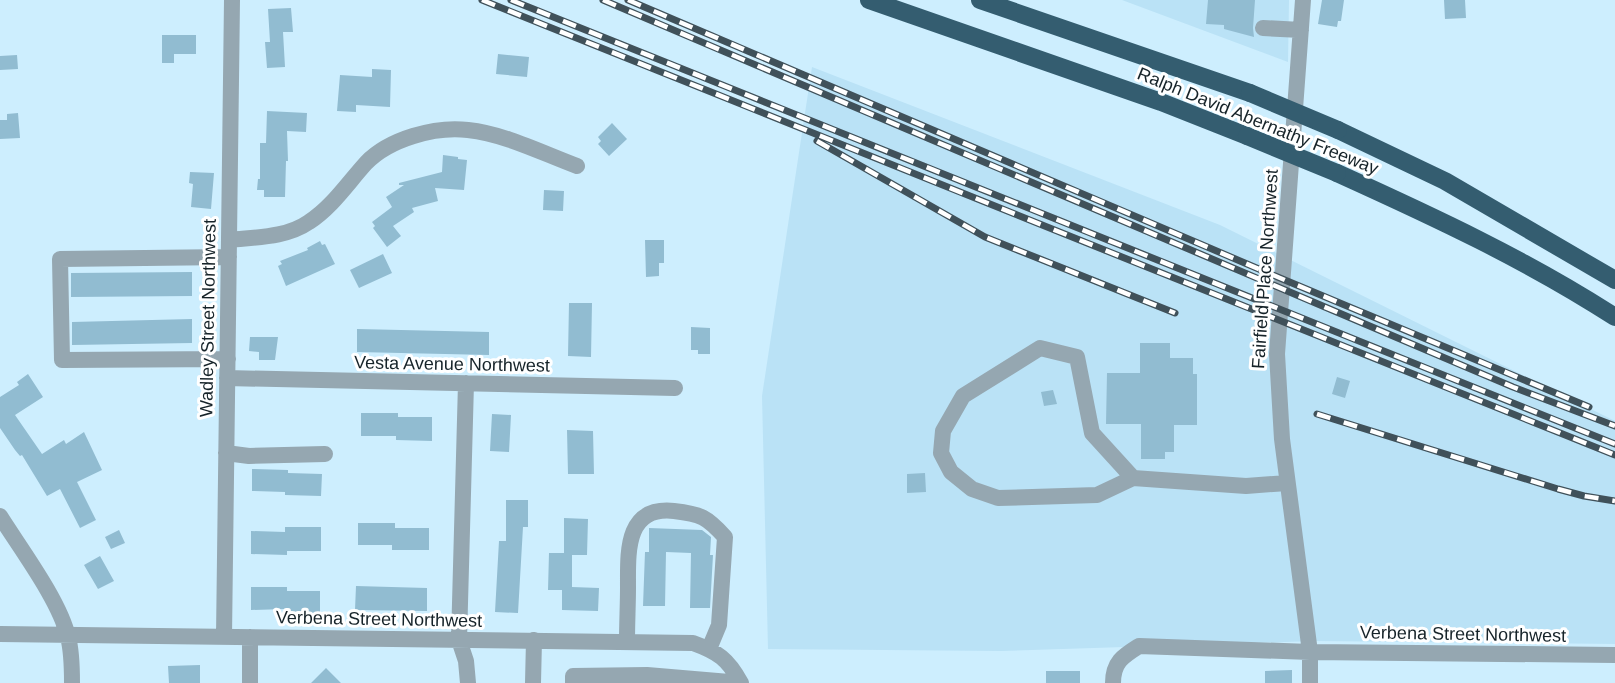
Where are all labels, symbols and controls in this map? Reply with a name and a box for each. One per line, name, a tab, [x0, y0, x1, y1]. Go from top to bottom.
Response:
street label: Ralph David Abernathy Freeway	[1135, 63, 1381, 179]
street label: Fairfield Place Northwest	[1248, 169, 1282, 369]
street label: Wadley Street Northwest	[196, 219, 220, 417]
street label: Vesta Avenue Northwest	[354, 352, 550, 376]
street label: Verbena Street Northwest	[276, 607, 482, 631]
street label: Verbena Street Northwest	[1360, 622, 1566, 646]

